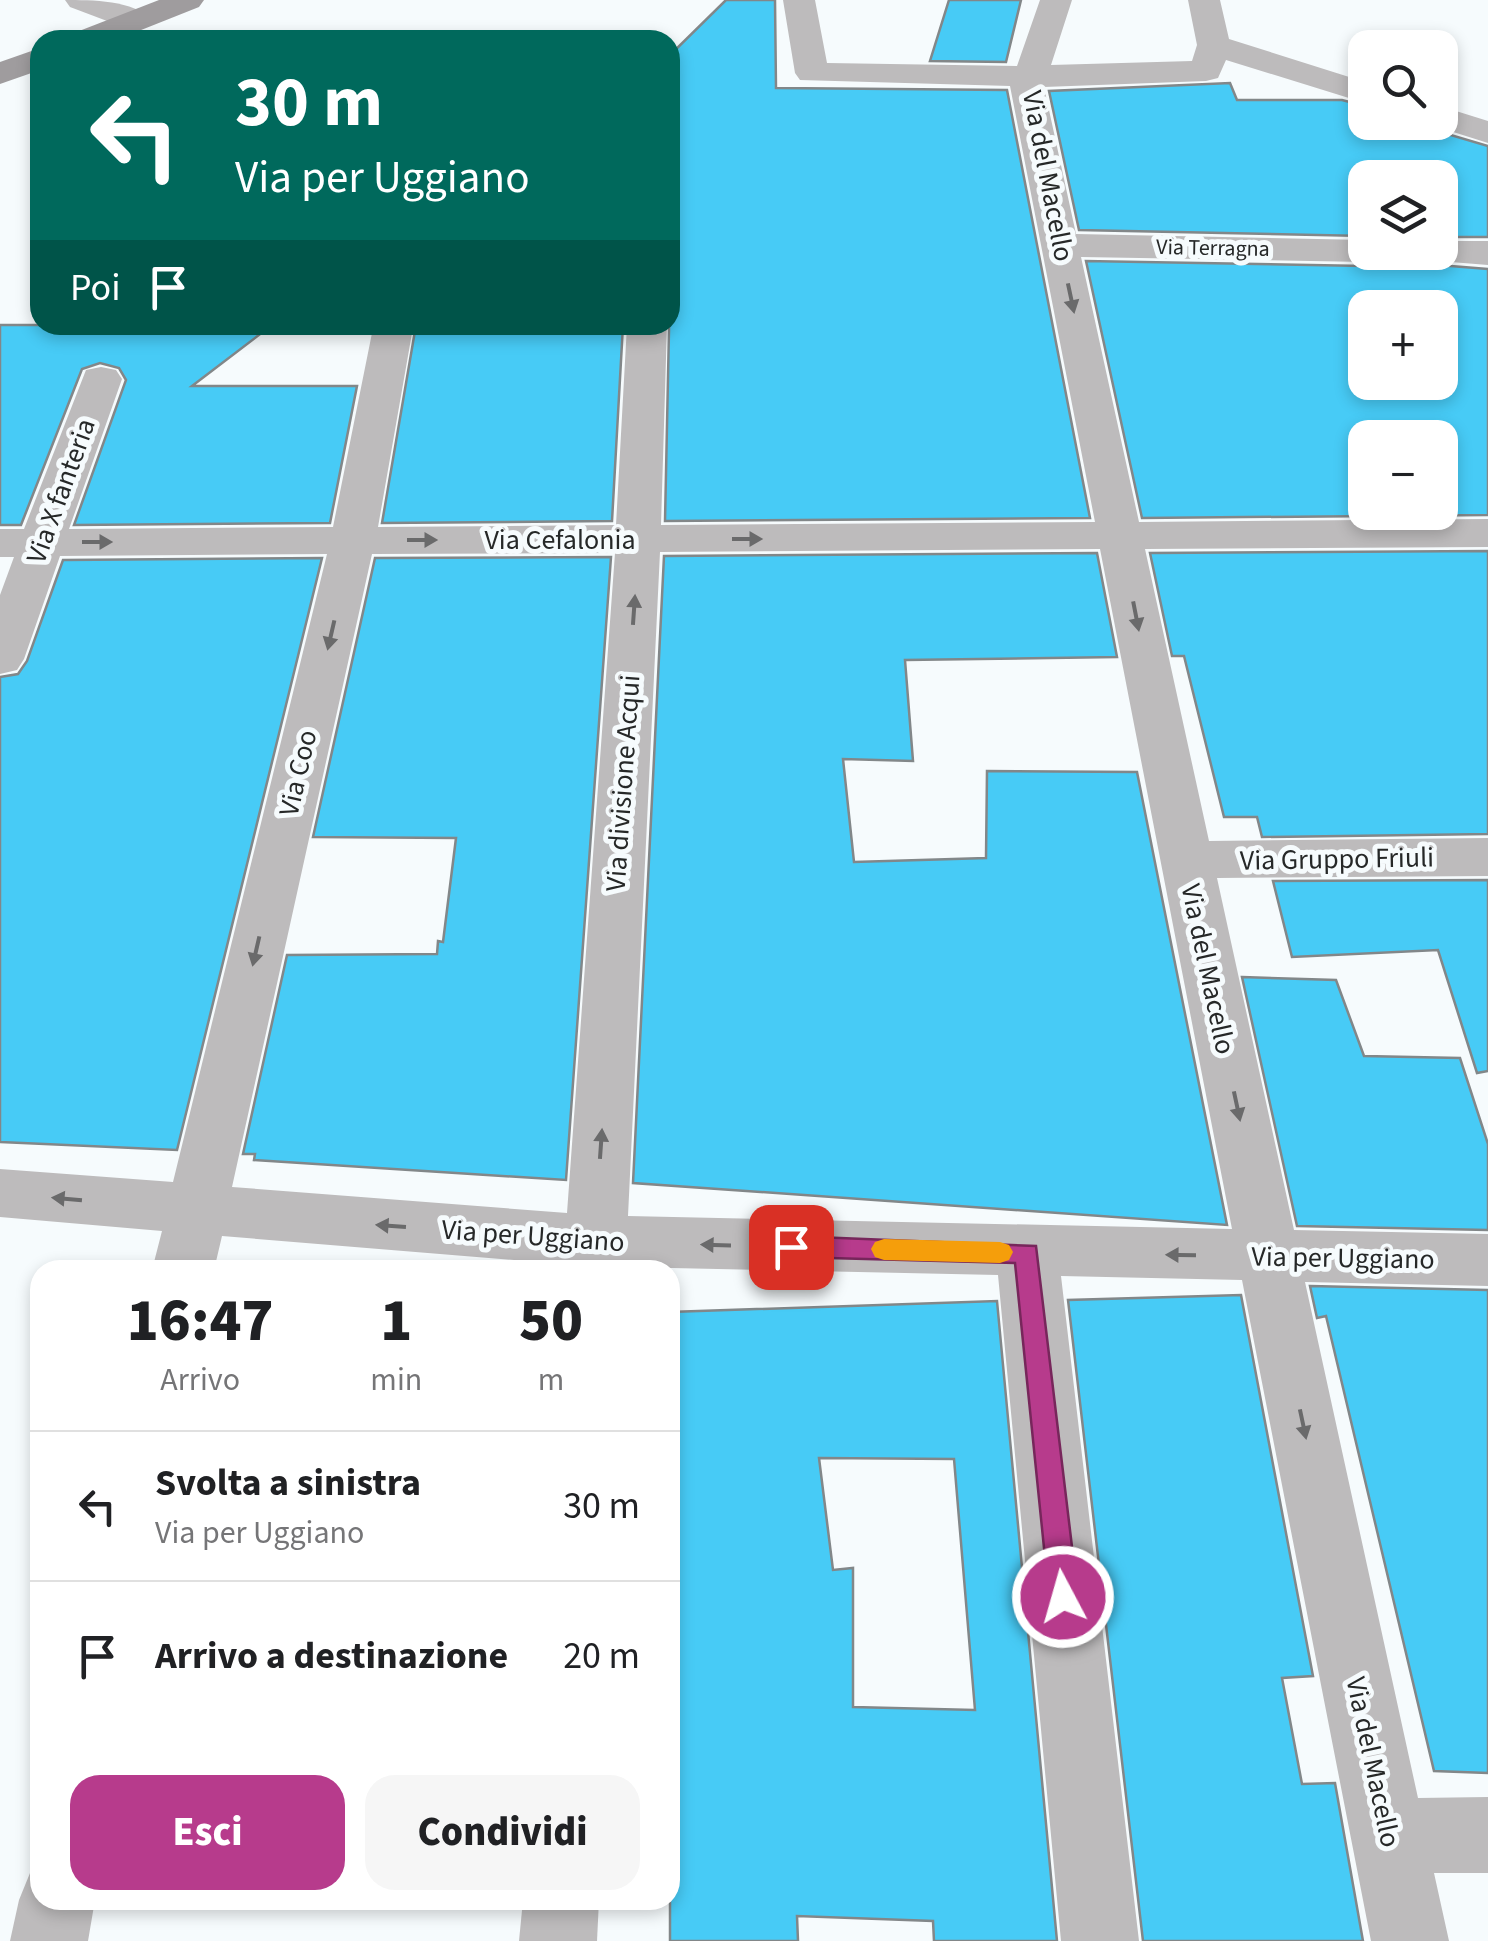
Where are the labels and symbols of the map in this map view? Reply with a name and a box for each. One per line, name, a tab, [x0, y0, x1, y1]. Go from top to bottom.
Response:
street label: Via del Macello	[1012, 87, 1084, 265]
street label: Via Terragna	[1156, 231, 1270, 265]
one-way arrow	[1064, 283, 1080, 314]
street label: Via X fanteria	[16, 413, 106, 569]
street label: Via Cefalonia	[484, 520, 636, 560]
one-way arrow	[732, 531, 764, 547]
one-way arrow	[407, 532, 439, 548]
one-way arrow	[82, 534, 114, 550]
one-way arrow	[626, 593, 642, 625]
one-way arrow	[1129, 601, 1145, 632]
one-way arrow	[323, 620, 338, 651]
street label: Via divisione Acqui	[595, 673, 651, 893]
street label: Via Coo	[269, 726, 327, 820]
street label: Via Gruppo Friuli	[1240, 837, 1434, 881]
street label: Via del Macello	[1170, 880, 1246, 1058]
one-way arrow	[248, 936, 263, 967]
one-way arrow	[1229, 1091, 1245, 1122]
one-way arrow	[593, 1127, 609, 1159]
one-way arrow	[51, 1191, 83, 1207]
pin	[749, 1205, 834, 1290]
street label: Via per Uggiano	[440, 1210, 626, 1262]
one-way arrow	[375, 1218, 407, 1234]
one-way arrow	[699, 1236, 731, 1252]
street label: Via per Uggiano	[1251, 1236, 1435, 1280]
one-way arrow	[1164, 1247, 1196, 1263]
one-way arrow	[1295, 1409, 1311, 1440]
position arrow	[1011, 1545, 1115, 1649]
street label: Via del Macello	[1335, 1673, 1411, 1851]

